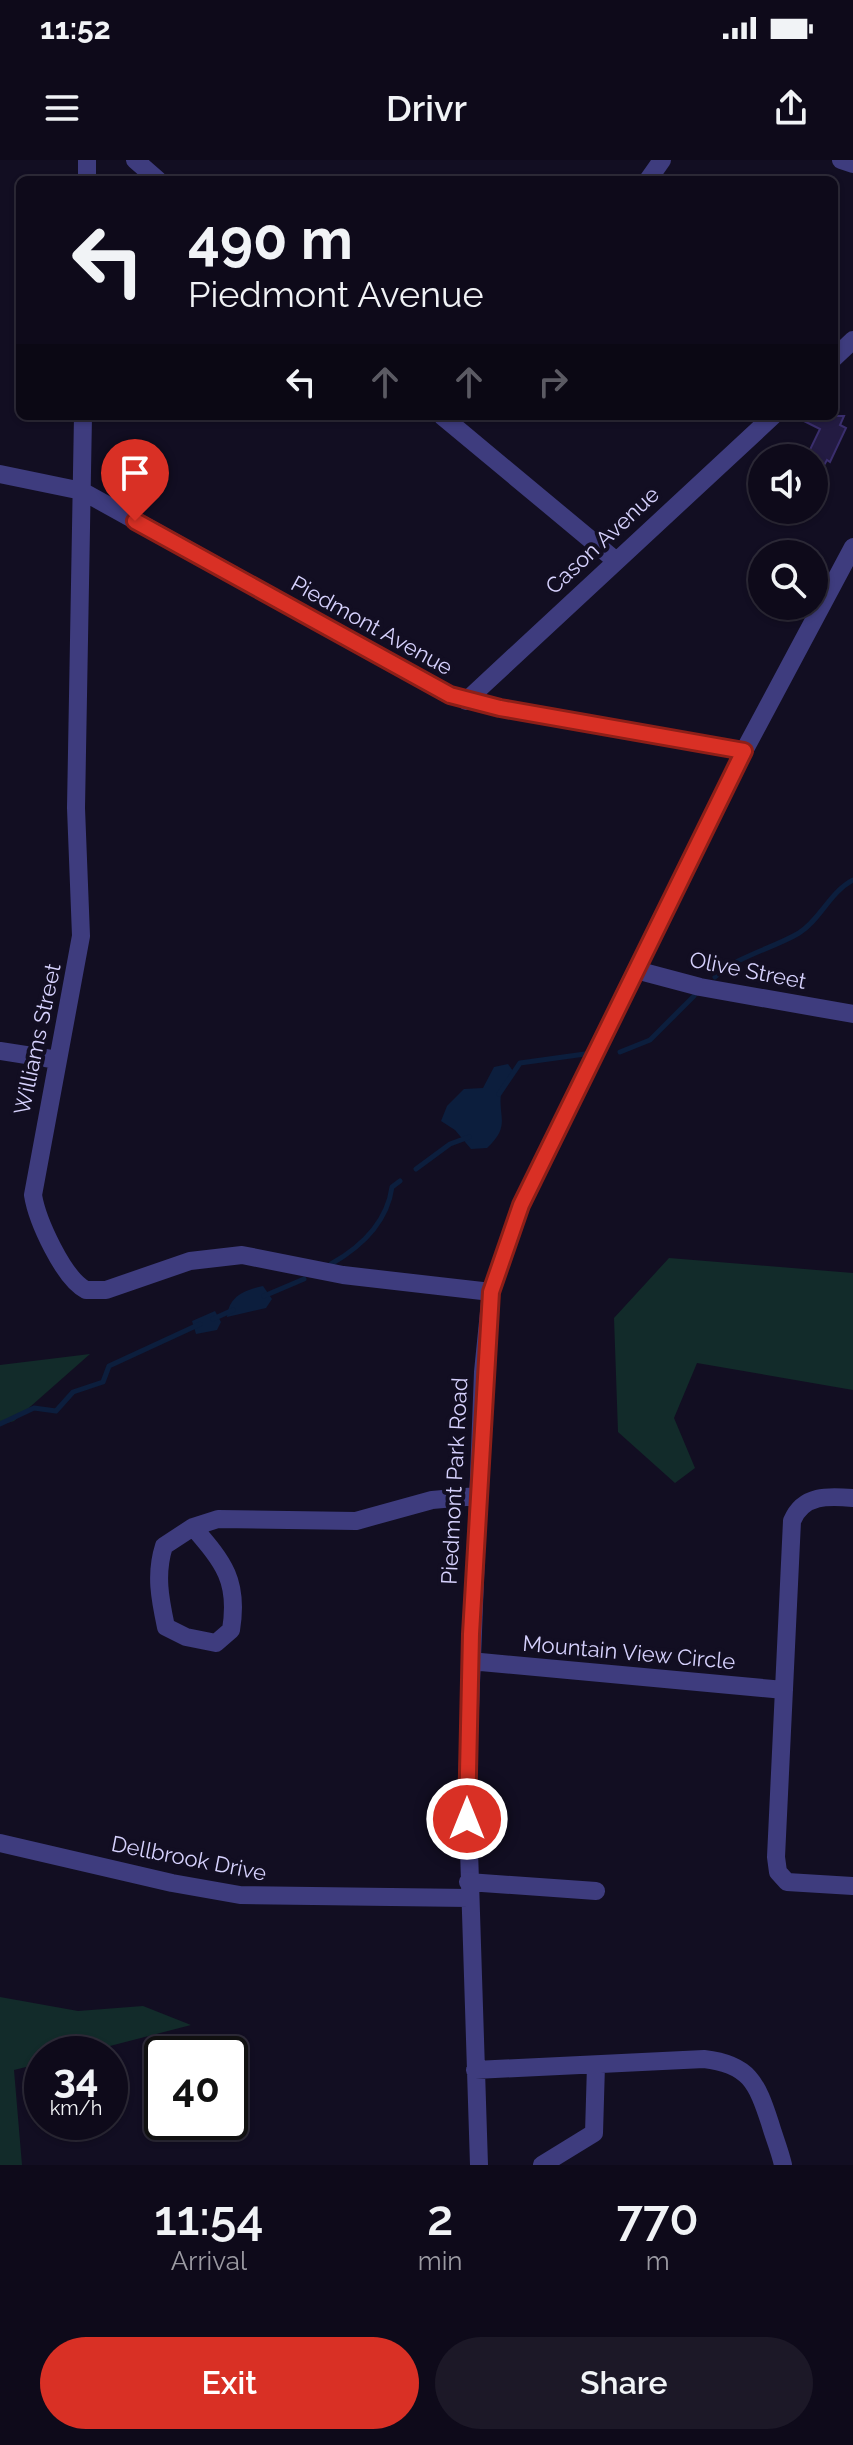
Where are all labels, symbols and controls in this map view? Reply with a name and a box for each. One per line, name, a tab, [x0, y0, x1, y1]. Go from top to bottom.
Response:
text: 11:52	[40, 11, 111, 46]
icon: menu	[40, 86, 84, 130]
icon: share	[769, 86, 813, 130]
text: Drivr	[386, 87, 467, 129]
text: 490 m	[188, 206, 353, 272]
icon: left	[56, 208, 160, 312]
text: Piedmont Avenue	[188, 273, 484, 315]
icon: left	[279, 360, 323, 404]
icon: ahead	[363, 360, 407, 404]
icon: ahead	[447, 360, 491, 404]
icon: right	[531, 360, 575, 404]
pin	[101, 439, 169, 521]
map controls	[748, 444, 828, 620]
button: sound	[748, 444, 828, 524]
icon: arrive	[113, 451, 157, 495]
street label: Cason Avenue	[540, 481, 664, 599]
button: search	[748, 540, 828, 620]
street label: Piedmont Avenue	[287, 570, 457, 680]
street label: Olive Street	[688, 946, 809, 994]
street label: Williams Street	[8, 960, 66, 1117]
street label: Piedmont Park Road	[436, 1377, 472, 1585]
street label: Mountain View Circle	[522, 1630, 736, 1674]
position arrow	[425, 1777, 509, 1861]
street label: Dellbrook Drive	[109, 1830, 269, 1886]
speed limit sign: 40	[144, 2036, 248, 2140]
text: 34	[53, 2054, 99, 2101]
text: km/h	[50, 2096, 102, 2120]
text: 11:54	[154, 2190, 264, 2246]
text: 2	[427, 2190, 453, 2246]
text: 770	[617, 2190, 699, 2246]
text: Arrival	[171, 2246, 247, 2276]
text: min	[418, 2246, 462, 2276]
text: m	[646, 2246, 670, 2276]
button: Exit	[40, 2337, 419, 2429]
button: Share	[435, 2337, 813, 2429]

